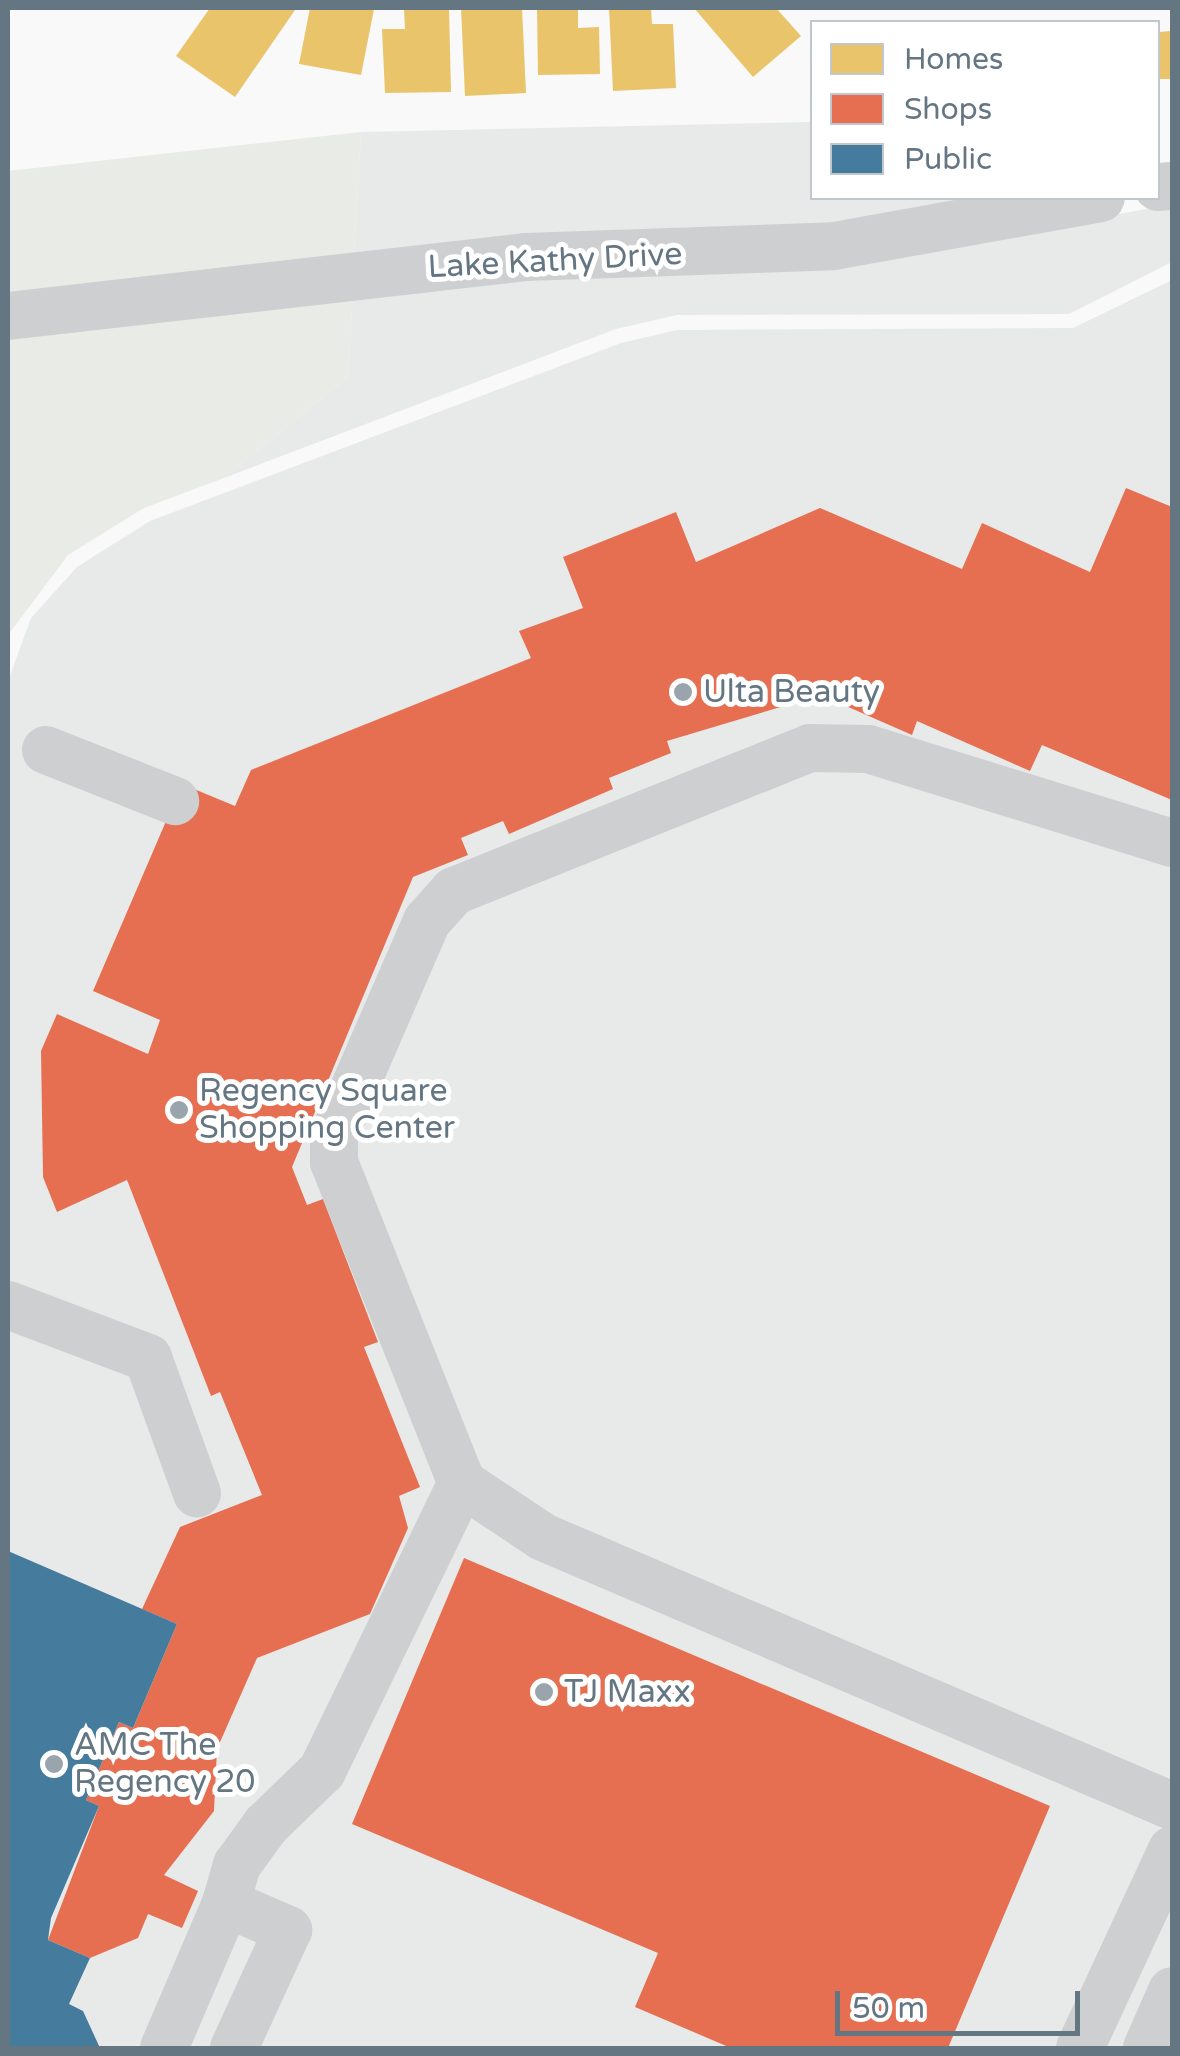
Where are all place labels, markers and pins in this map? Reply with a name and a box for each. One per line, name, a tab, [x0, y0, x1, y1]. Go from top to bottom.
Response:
place label: Ulta Beauty	[703, 673, 880, 711]
marker: Ulta Beauty	[672, 681, 694, 703]
place label: Regency Square Shopping Center	[199, 1073, 455, 1148]
marker: Regency Square Shopping Center	[168, 1099, 190, 1121]
place label: TJ Maxx	[564, 1673, 691, 1711]
marker: TJ Maxx	[533, 1681, 555, 1703]
place label: AMC The Regency 20	[74, 1727, 255, 1802]
marker: AMC The Regency 20	[43, 1753, 65, 1775]

